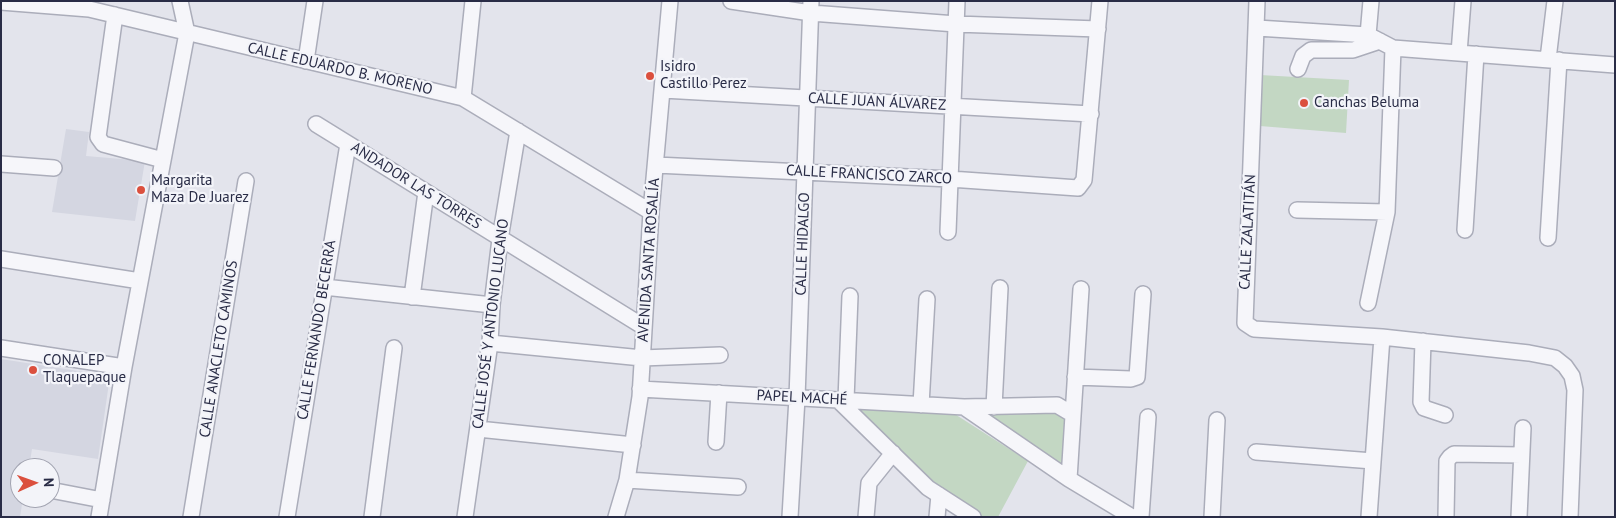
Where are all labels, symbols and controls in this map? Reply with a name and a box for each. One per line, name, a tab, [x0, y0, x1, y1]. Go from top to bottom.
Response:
street label: CALLE EDUARDO B. MORENO	[246, 39, 434, 99]
place label: Isidro Castillo Perez	[660, 58, 747, 93]
marker: Isidro Castillo Perez	[644, 70, 656, 82]
street label: CALLE JUAN ÁLVAREZ	[808, 89, 946, 115]
place label: Canchas Beluma	[1314, 94, 1419, 112]
marker: Canchas Beluma	[1298, 97, 1310, 109]
street label: ANDADOR LAS TORRES	[347, 139, 485, 233]
street label: CALLE FRANCISCO ZARCO	[785, 162, 953, 188]
place label: Margarita Maza De Juarez	[151, 172, 249, 207]
street label: CALLE ZALATITÁN	[1236, 174, 1260, 290]
street label: AVENIDA SANTA ROSALÍA	[634, 177, 664, 343]
marker: Margarita Maza De Juarez	[135, 184, 147, 196]
street label: CALLE HIDALGO	[792, 192, 814, 296]
street label: CALLE JOSÉ Y ANTONIO LUCANO	[469, 218, 513, 430]
street label: CALLE FERNANDO BECERRA	[294, 239, 340, 421]
street label: CALLE ANACLETO CAMINOS	[196, 259, 242, 439]
place label: CONALEP Tlaquepaque	[43, 352, 126, 387]
marker: CONALEP Tlaquepaque	[27, 364, 39, 376]
street label: PAPEL MACHÉ	[756, 387, 848, 409]
north arrow	[10, 458, 60, 508]
text: N	[40, 478, 58, 487]

